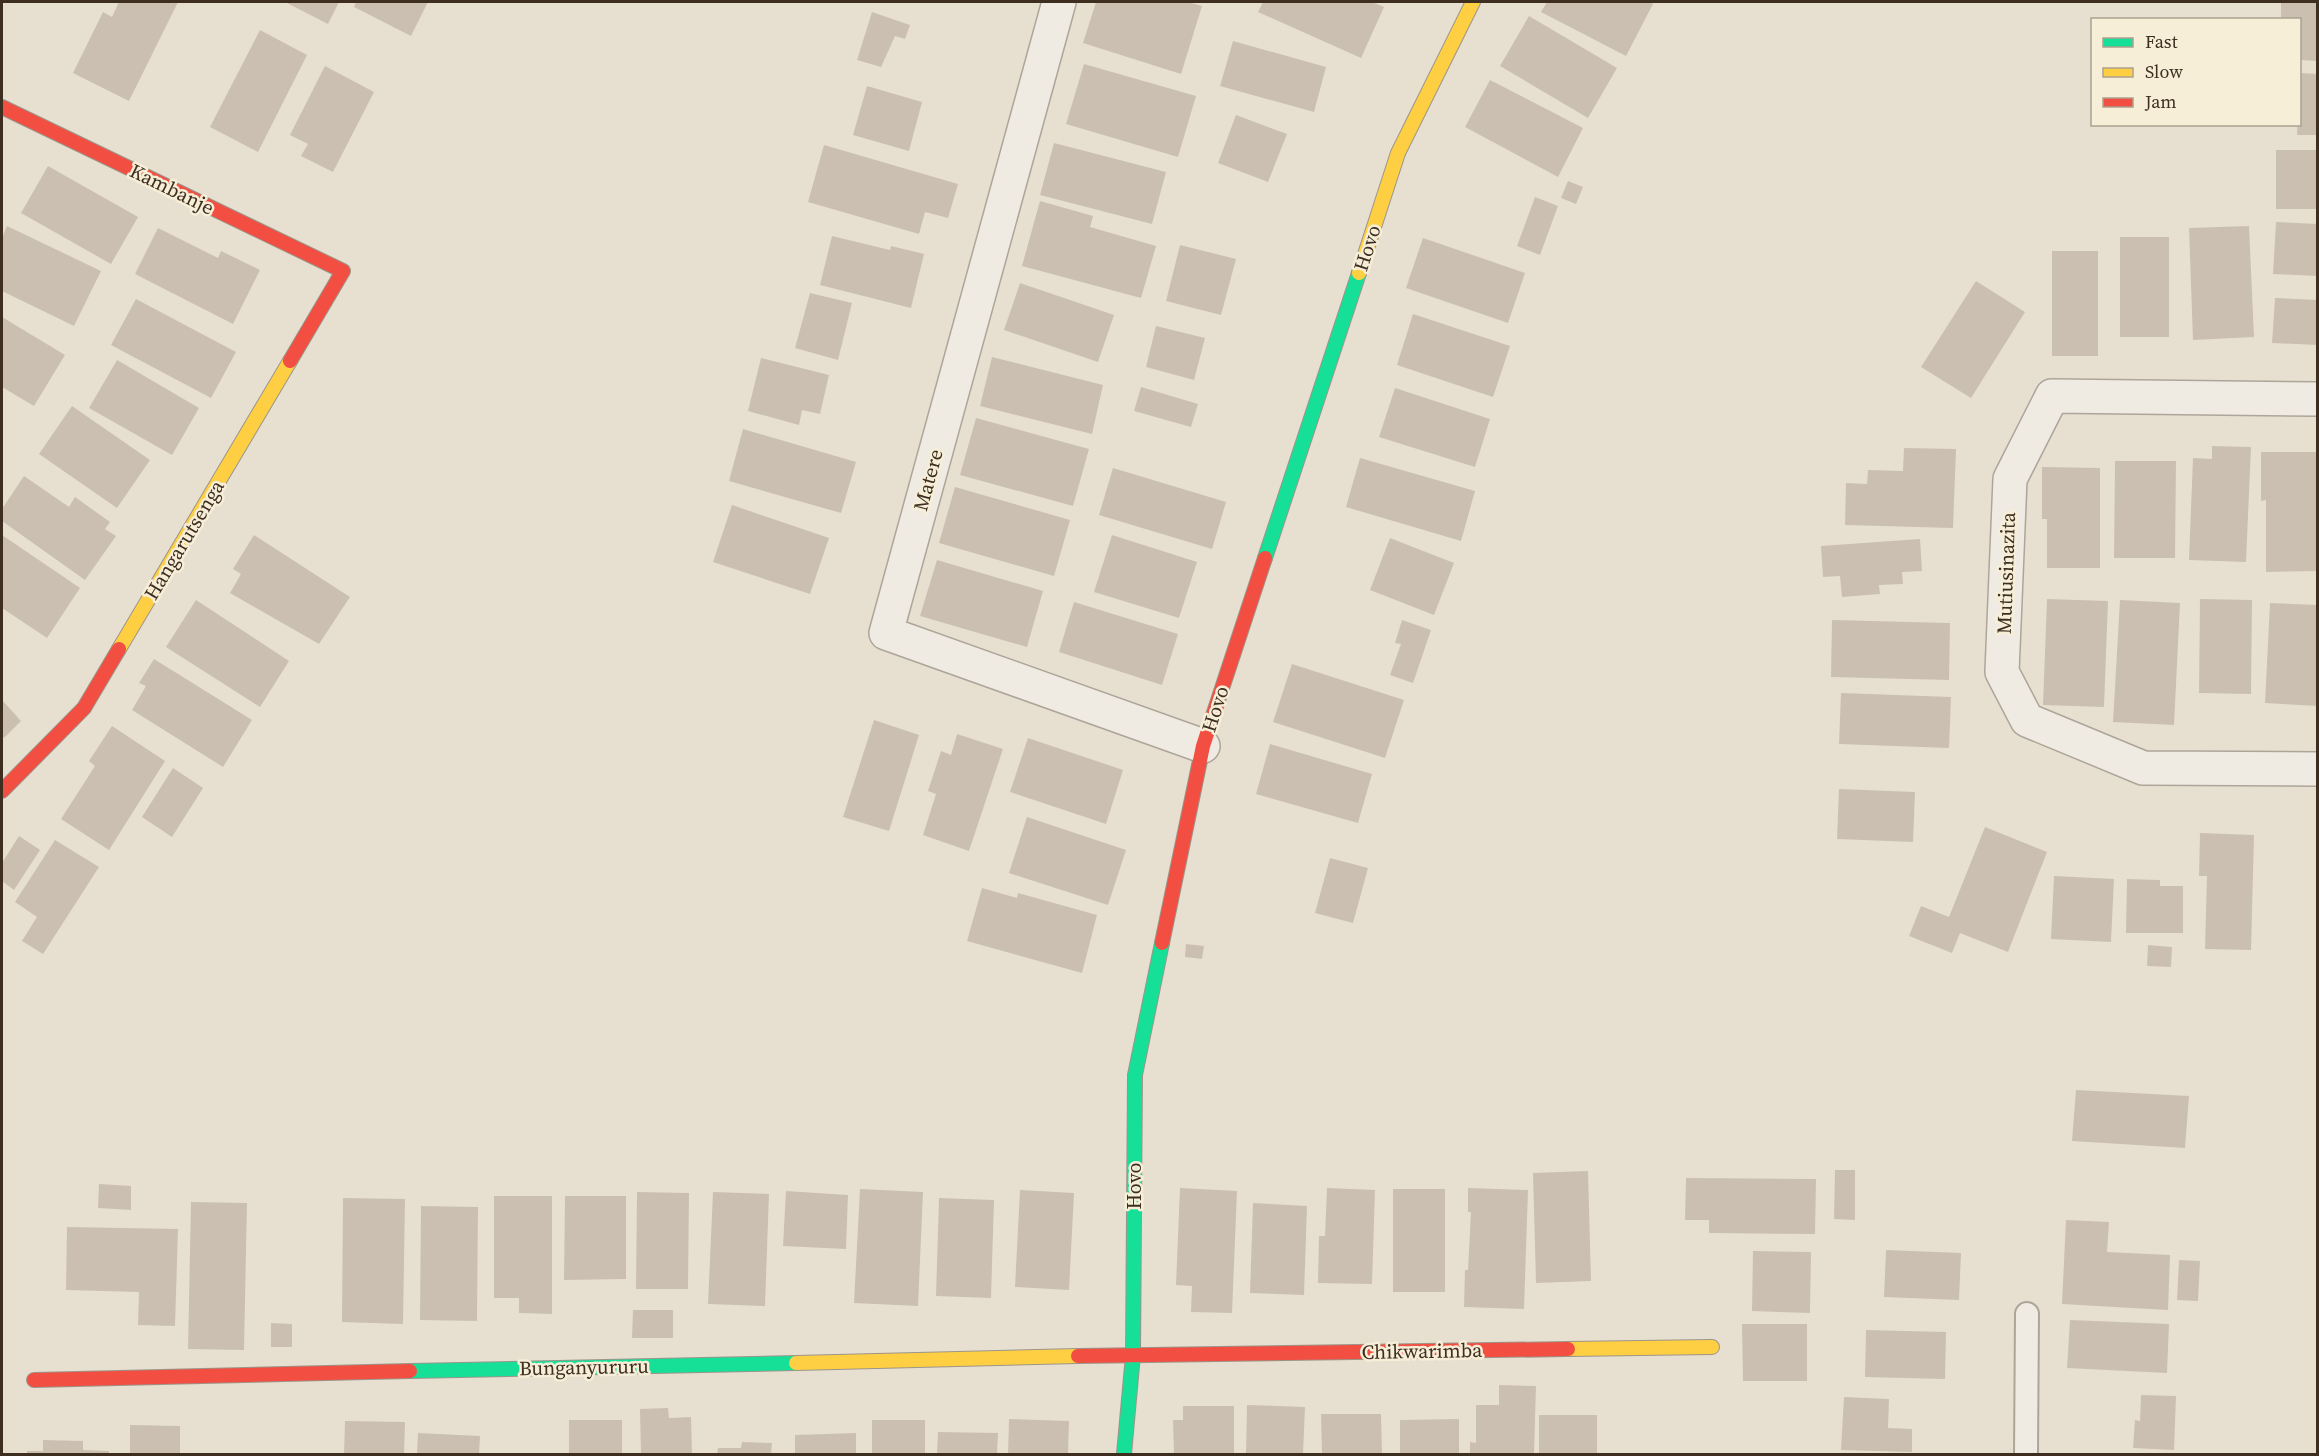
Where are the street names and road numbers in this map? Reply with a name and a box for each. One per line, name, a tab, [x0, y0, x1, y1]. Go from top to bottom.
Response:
street label: Kambanje	[125, 157, 219, 221]
street label: Hovo	[1346, 221, 1388, 275]
street label: Matere	[906, 446, 950, 514]
street label: Hangarutsenga	[137, 474, 231, 605]
street label: Mutiusinazita	[1990, 511, 2022, 635]
street label: Hovo	[1194, 682, 1236, 736]
street label: Hovo	[1120, 1162, 1148, 1210]
street label: Chikwarimba	[1361, 1336, 1483, 1366]
street label: Bunganyururu	[519, 1352, 649, 1382]

